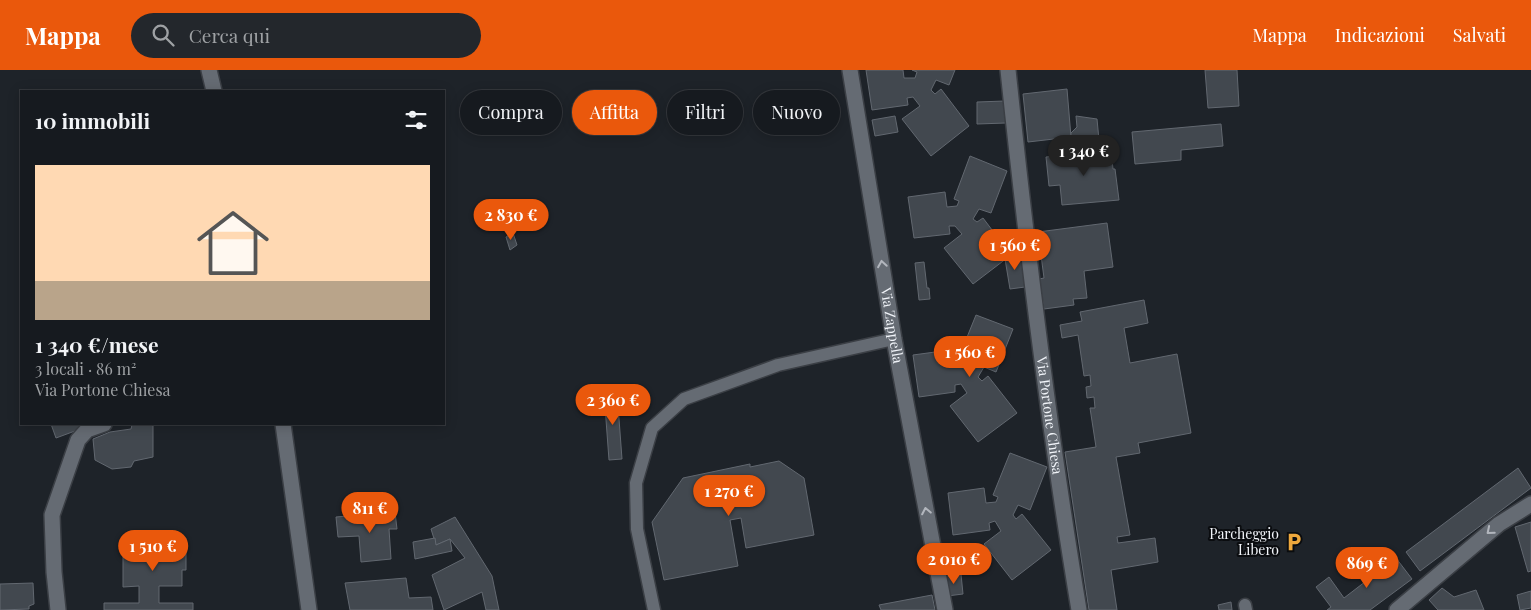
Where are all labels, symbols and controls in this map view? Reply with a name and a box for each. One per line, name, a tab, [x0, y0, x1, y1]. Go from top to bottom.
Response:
search box	[131, 13, 481, 58]
text: Mappa	[25, 19, 101, 51]
icon: search	[149, 21, 177, 49]
text: Cerca qui	[189, 22, 270, 48]
text: Mappa	[1252, 23, 1307, 47]
text: Indicazioni	[1335, 23, 1425, 47]
text: Salvati	[1453, 23, 1506, 47]
chip: Compra	[460, 90, 562, 135]
chip: Affitta	[572, 90, 657, 135]
chip: Filtri	[667, 90, 743, 135]
chip: Nuovo	[753, 90, 840, 135]
text: 10 immobili	[35, 106, 150, 134]
icon: filters	[402, 106, 430, 134]
pin: 1 340 €	[1038, 134, 1130, 177]
text: 1 340 €	[1059, 140, 1109, 161]
icon: home	[188, 198, 278, 288]
pin: 2 830 €	[465, 198, 557, 241]
text: 2 830 €	[485, 204, 537, 225]
pin: 1 560 €	[969, 228, 1061, 271]
text: 1 560 €	[990, 234, 1040, 255]
one-way arrow	[877, 260, 887, 269]
street label: Via Zappella	[877, 285, 908, 365]
text: 1 340 €/mese	[35, 330, 159, 358]
pin: 1 560 €	[924, 336, 1016, 378]
text: 1 560 €	[945, 341, 995, 362]
street label: Via Portone Chiesa	[1032, 354, 1068, 476]
text: 3 locali · 86 m²	[35, 358, 136, 379]
text: Via Portone Chiesa	[35, 379, 171, 400]
pin: 2 360 €	[567, 384, 659, 426]
text: 2 360 €	[587, 389, 639, 410]
pin: 1 270 €	[683, 474, 775, 517]
text: 1 270 €	[704, 480, 754, 501]
pin: 811 €	[335, 492, 405, 534]
text: 811 €	[352, 497, 388, 518]
one-way arrow	[921, 506, 932, 515]
place label: Parcheggio Libero	[1209, 524, 1279, 559]
one-way arrow	[1487, 525, 1496, 534]
pin: 1 510 €	[107, 530, 199, 572]
parking icon: Parcheggio Libero	[1283, 531, 1305, 553]
text: 1 510 €	[129, 535, 177, 556]
pin: 2 010 €	[908, 542, 1000, 585]
pin: 869 €	[1332, 546, 1402, 589]
text: 2 010 €	[928, 548, 980, 569]
text: 869 €	[1347, 552, 1387, 573]

